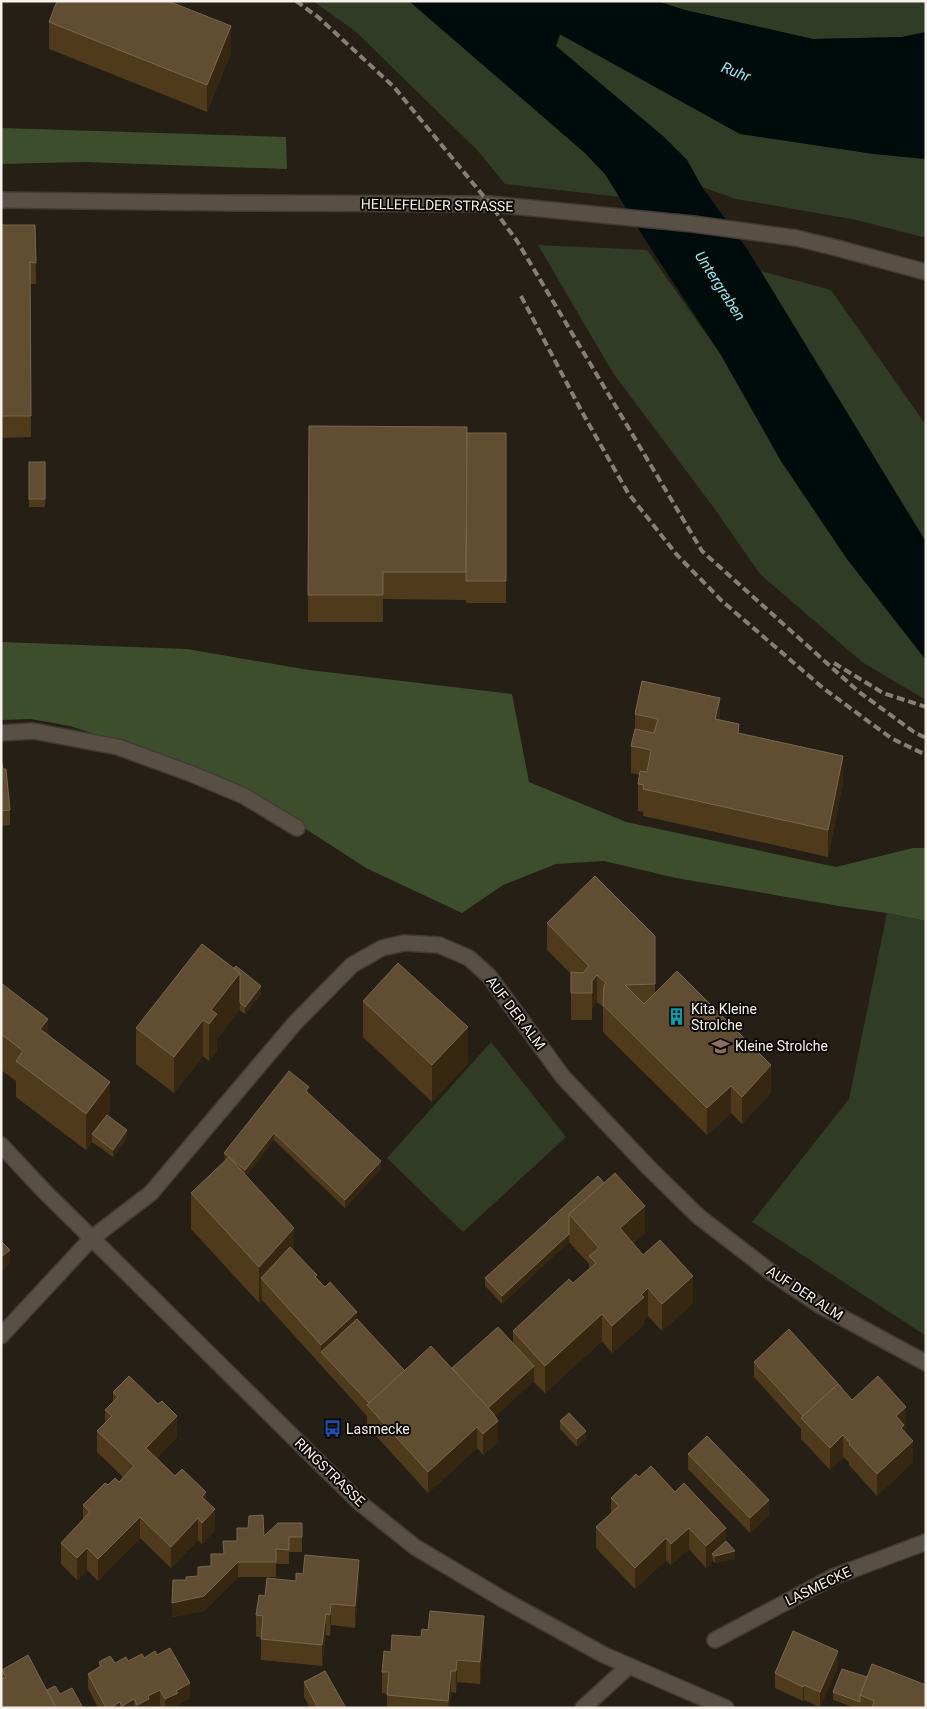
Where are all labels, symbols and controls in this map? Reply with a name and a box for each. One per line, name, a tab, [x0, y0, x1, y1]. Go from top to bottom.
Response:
water label: Ruhr	[719, 58, 754, 86]
street label: HELLEFELDER STRASSE	[361, 196, 513, 214]
water label: Untergraben	[691, 248, 749, 324]
street label: AUF DER ALM	[483, 973, 549, 1053]
place label: Kita Kleine Strolche	[691, 1001, 757, 1033]
building icon: Kita Kleine Strolche	[667, 1007, 687, 1027]
school or university icon: Kleine Strolche	[711, 1036, 731, 1056]
place label: Kleine Strolche	[735, 1038, 828, 1054]
street label: AUF DER ALM	[764, 1262, 846, 1324]
bus stop icon: Lasmecke	[322, 1419, 342, 1439]
place label: Lasmecke	[346, 1421, 410, 1437]
street label: RINGSTRASSE	[292, 1435, 368, 1509]
street label: LASMECKE	[783, 1563, 854, 1609]

